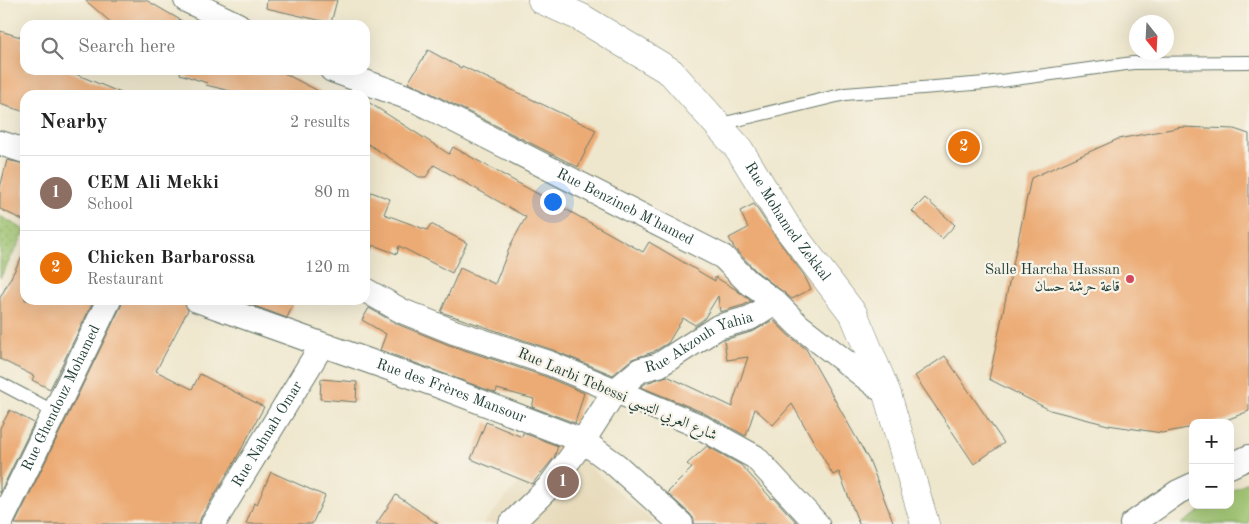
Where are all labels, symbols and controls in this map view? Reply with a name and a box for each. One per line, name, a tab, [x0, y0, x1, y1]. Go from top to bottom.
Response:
north arrow	[1129, 15, 1174, 60]
search box	[20, 20, 370, 75]
icon: search	[38, 34, 66, 62]
text: Search here	[78, 38, 175, 57]
text: Nearby	[40, 112, 108, 133]
text: 2 results	[290, 115, 350, 131]
pin: 2	[948, 128, 980, 166]
street label: Rue Mohamed Zekkal	[742, 160, 833, 284]
street label: Rue Benzineb M'hamed	[554, 166, 696, 248]
text: CEM Ali Mekki	[87, 174, 219, 193]
text: 1	[51, 185, 61, 201]
text: 80 m	[314, 185, 350, 201]
your location	[540, 189, 566, 215]
text: School	[87, 197, 133, 213]
text: Chicken Barbarossa	[87, 249, 255, 268]
text: 2	[51, 260, 61, 276]
text: 120 m	[305, 260, 350, 276]
place label: Salle Harcha Hassan قاعة حرشة حسان	[985, 263, 1120, 295]
text: Restaurant	[87, 272, 164, 288]
marker: Salle Harcha Hassan قاعة حرشة حسان	[1124, 273, 1136, 285]
street label: Rue Akzouh Yahia	[643, 310, 755, 376]
street label: Rue Ghendouz Mohamed	[19, 323, 103, 473]
street label: Rue Larbi Tebessi شارع العربي التبسي	[513, 346, 719, 448]
street label: Rue des Frères Mansour	[374, 357, 528, 426]
street label: Rue Nahnah Omar	[230, 379, 305, 490]
map controls	[1189, 419, 1234, 509]
button: +	[1189, 419, 1234, 464]
pin: 1	[547, 463, 579, 501]
button: −	[1189, 464, 1234, 509]

